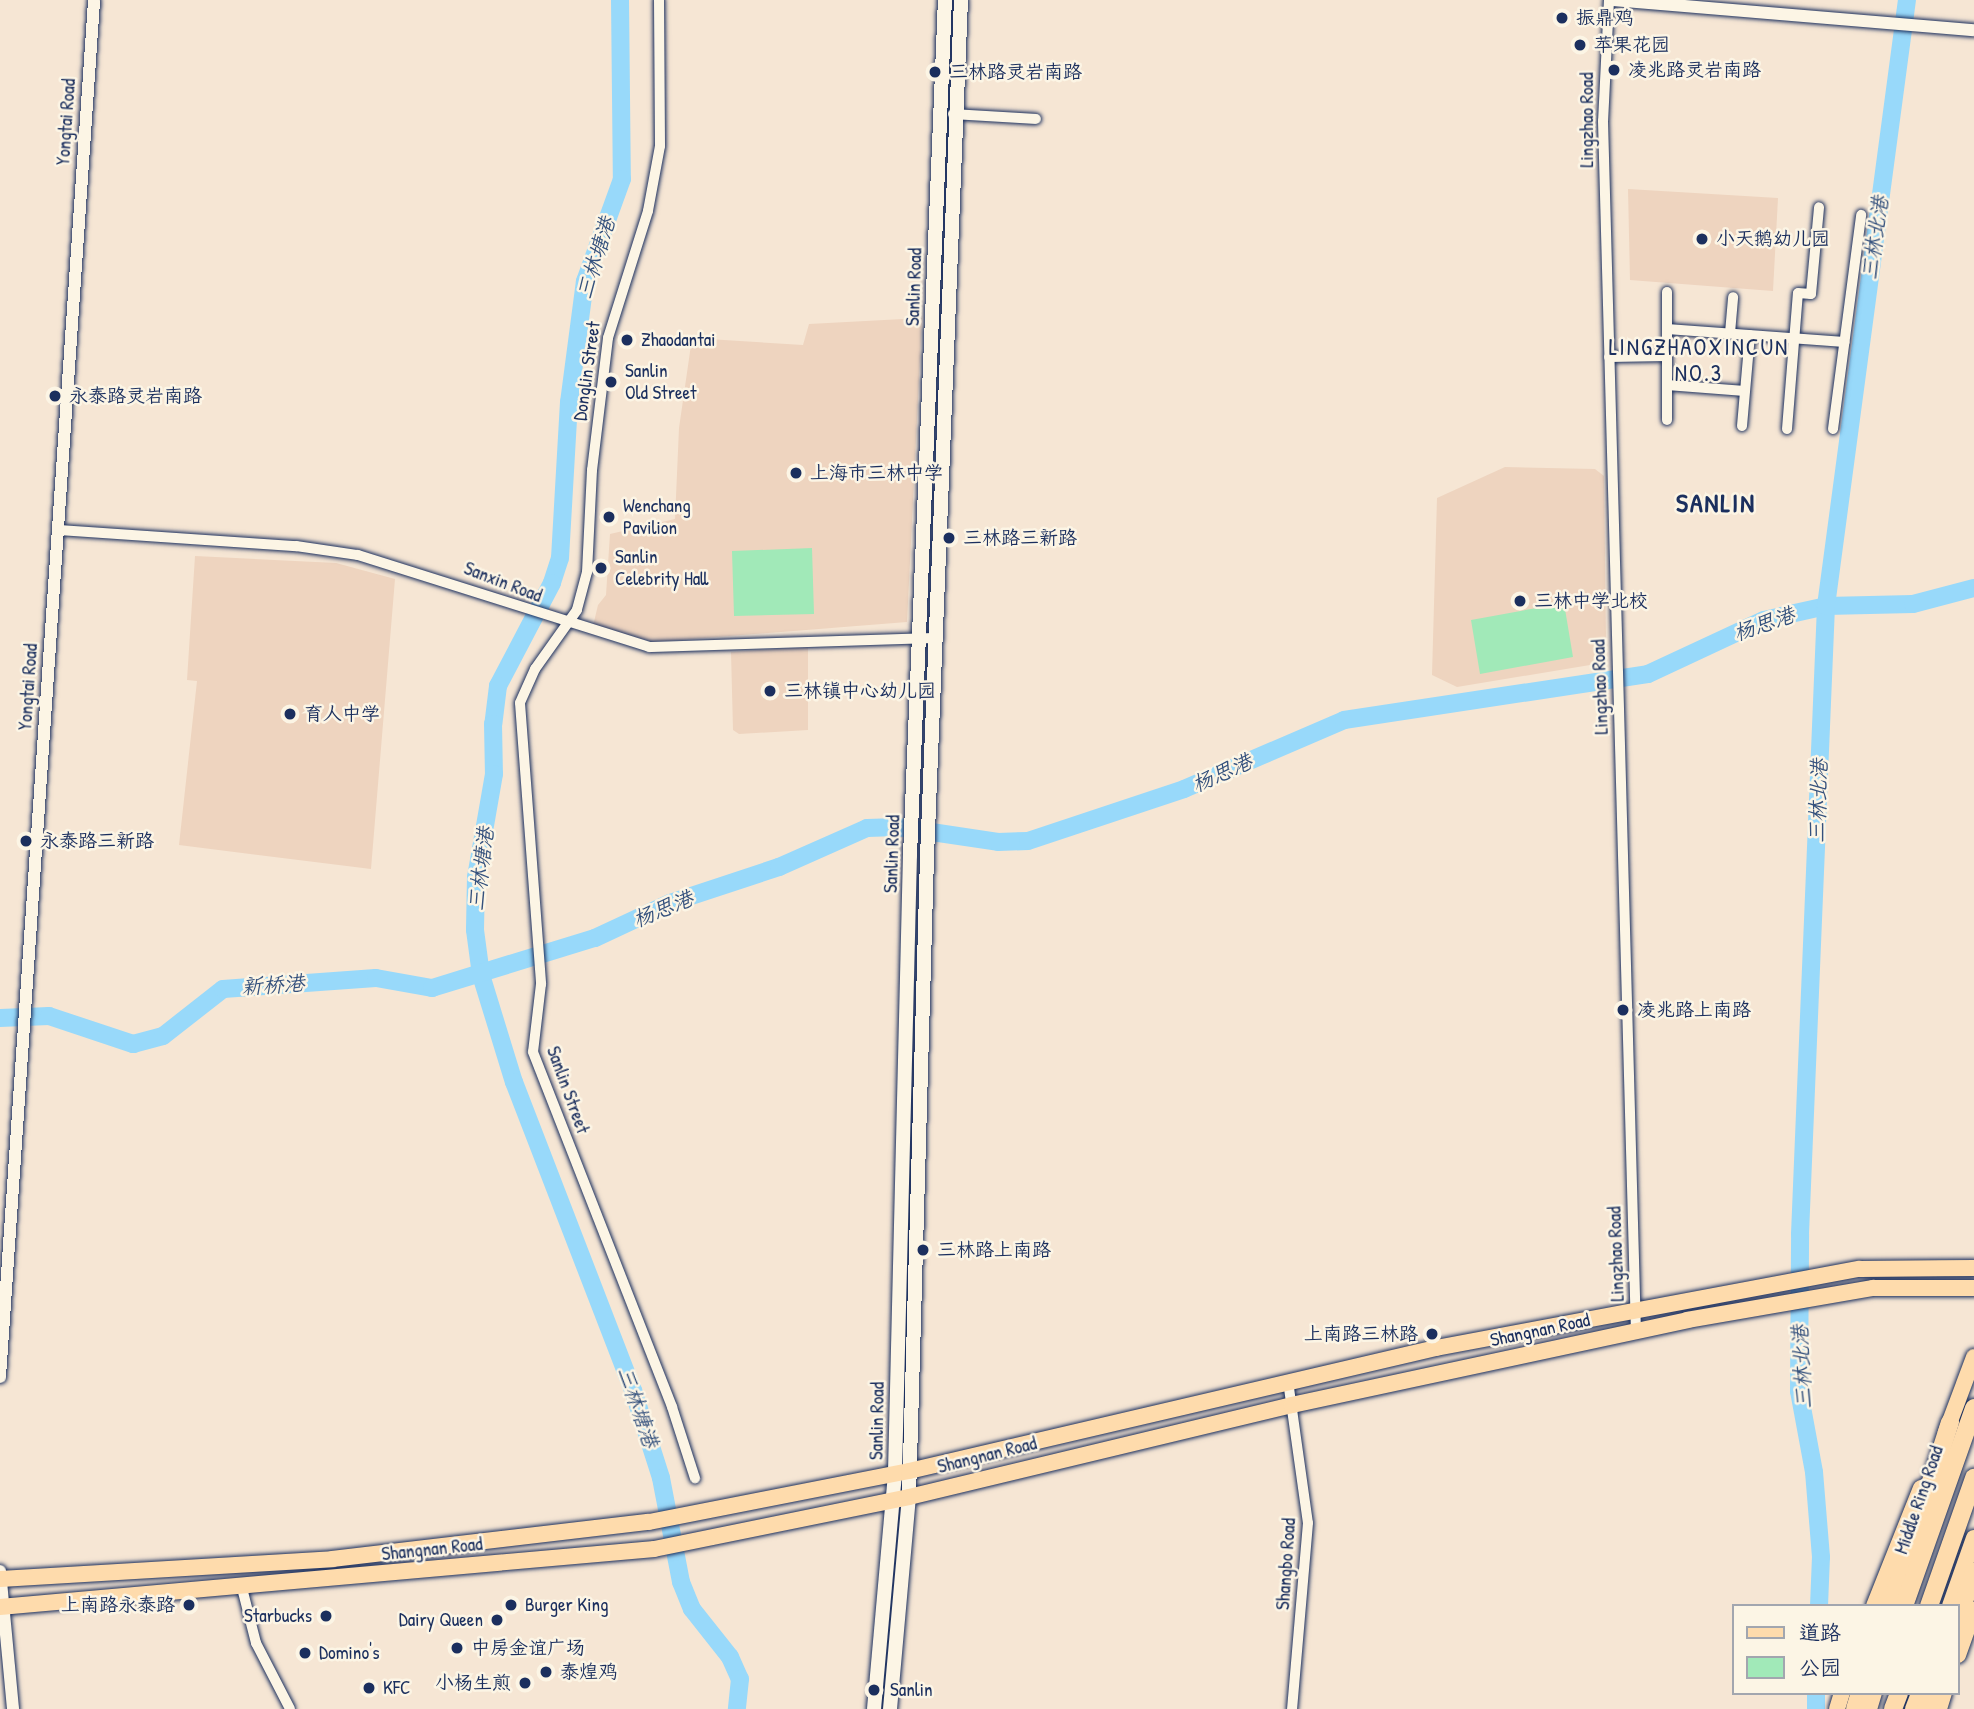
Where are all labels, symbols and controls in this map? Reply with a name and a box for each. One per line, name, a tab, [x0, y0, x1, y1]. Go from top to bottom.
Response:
place label: 振鼎鸡	[1576, 7, 1633, 29]
marker: 振鼎鸡	[1554, 10, 1570, 26]
place label: 苹果花园	[1594, 34, 1670, 56]
marker: 苹果花园	[1572, 37, 1588, 53]
place label: 凌兆路灵岩南路	[1628, 59, 1761, 81]
place label: 三林路灵岩南路	[949, 61, 1082, 83]
marker: 凌兆路灵岩南路	[1606, 62, 1622, 78]
marker: 三林路灵岩南路	[927, 64, 943, 80]
street label: Lingzhao Road	[1576, 72, 1598, 168]
street label: Yongtai Road	[52, 78, 80, 166]
water label: 三林北港	[1857, 195, 1893, 281]
water label: 三林塘港	[572, 214, 620, 302]
place label: 小天鹅幼儿园	[1716, 228, 1830, 250]
marker: 小天鹅幼儿园	[1694, 231, 1710, 247]
street label: Sanlin Road	[901, 248, 927, 326]
street label: Donglin Street	[569, 320, 605, 422]
place label: Zhaodantai	[641, 329, 715, 351]
marker: Zhaodantai	[619, 332, 635, 348]
district label: LINGZHAOXINCUN NO.3	[1610, 333, 1788, 387]
place label: Sanlin Old Street	[625, 360, 697, 404]
marker: Sanlin Old Street	[603, 374, 619, 390]
place label: 永泰路灵岩南路	[69, 385, 202, 407]
marker: 永泰路灵岩南路	[47, 388, 63, 404]
place label: 上海市三林中学	[810, 462, 943, 484]
marker: 上海市三林中学	[788, 465, 804, 481]
district label: SANLIN	[1677, 487, 1755, 519]
place label: Wenchang Pavilion	[623, 495, 691, 539]
marker: Wenchang Pavilion	[601, 509, 617, 525]
place label: 三林路三新路	[963, 527, 1077, 549]
marker: 三林路三新路	[941, 530, 957, 546]
place label: Sanlin Celebrity Hall	[615, 546, 708, 590]
street label: Sanxin Road	[461, 557, 545, 607]
marker: Sanlin Celebrity Hall	[593, 560, 609, 576]
place label: 三林中学北校	[1534, 590, 1648, 612]
marker: 三林中学北校	[1512, 593, 1528, 609]
water label: 杨思港	[1730, 602, 1798, 646]
street label: Lingzhao Road	[1587, 639, 1613, 735]
street label: Yongtai Road	[14, 643, 42, 731]
place label: 三林镇中心幼儿园	[784, 680, 936, 702]
marker: 三林镇中心幼儿园	[762, 683, 778, 699]
place label: 育人中学	[304, 703, 380, 725]
marker: 育人中学	[282, 706, 298, 722]
water label: 杨思港	[1188, 749, 1256, 797]
water label: 三林北港	[1804, 759, 1832, 843]
street label: Sanlin Road	[879, 815, 905, 893]
water label: 三林塘港	[463, 826, 499, 912]
place label: 永泰路三新路	[40, 830, 154, 852]
marker: 永泰路三新路	[18, 833, 34, 849]
water label: 杨思港	[629, 886, 697, 932]
water label: 新桥港	[241, 970, 305, 1000]
place label: 凌兆路上南路	[1637, 999, 1751, 1021]
marker: 凌兆路上南路	[1615, 1002, 1631, 1018]
street label: Sanlin Street	[542, 1043, 594, 1137]
street label: Lingzhao Road	[1603, 1206, 1629, 1302]
place label: 三林路上南路	[937, 1239, 1051, 1261]
marker: 三林路上南路	[915, 1242, 931, 1258]
street label: Shangnan Road	[1488, 1308, 1592, 1352]
place label: 上南路三林路	[1304, 1323, 1418, 1345]
water label: 三林北港	[1787, 1324, 1817, 1410]
marker: 上南路三林路	[1424, 1326, 1440, 1342]
water label: 三林塘港	[612, 1363, 664, 1451]
street label: Sanlin Road	[865, 1382, 889, 1460]
street label: Shangnan Road	[935, 1432, 1039, 1478]
street label: Middle Ring Road	[1890, 1443, 1948, 1557]
street label: Shangbo Road	[1271, 1517, 1301, 1611]
street label: Shangnan Road	[380, 1532, 484, 1566]
place label: 上南路永泰路	[61, 1594, 175, 1616]
place label: Burger King	[525, 1594, 608, 1616]
marker: 上南路永泰路	[181, 1597, 197, 1613]
marker: Burger King	[503, 1597, 519, 1613]
legend	[1732, 1604, 1960, 1695]
place label: Starbucks	[244, 1605, 312, 1627]
marker: Starbucks	[318, 1608, 334, 1624]
place label: Dairy Queen	[399, 1609, 483, 1631]
marker: Dairy Queen	[489, 1612, 505, 1628]
text: 道路	[1799, 1618, 1841, 1647]
place label: 中房金谊广场	[471, 1637, 585, 1659]
marker: 中房金谊广场	[449, 1640, 465, 1656]
place label: Domino's	[319, 1642, 380, 1664]
marker: Domino's	[297, 1645, 313, 1661]
text: 公园	[1799, 1653, 1841, 1682]
place label: 泰煌鸡	[560, 1661, 617, 1683]
marker: 泰煌鸡	[538, 1664, 554, 1680]
place label: 小杨生煎	[435, 1672, 511, 1694]
marker: 小杨生煎	[517, 1675, 533, 1691]
place label: KFC	[383, 1677, 410, 1699]
place label: Sanlin	[890, 1679, 933, 1701]
marker: KFC	[361, 1680, 377, 1696]
marker: Sanlin	[864, 1680, 884, 1700]

